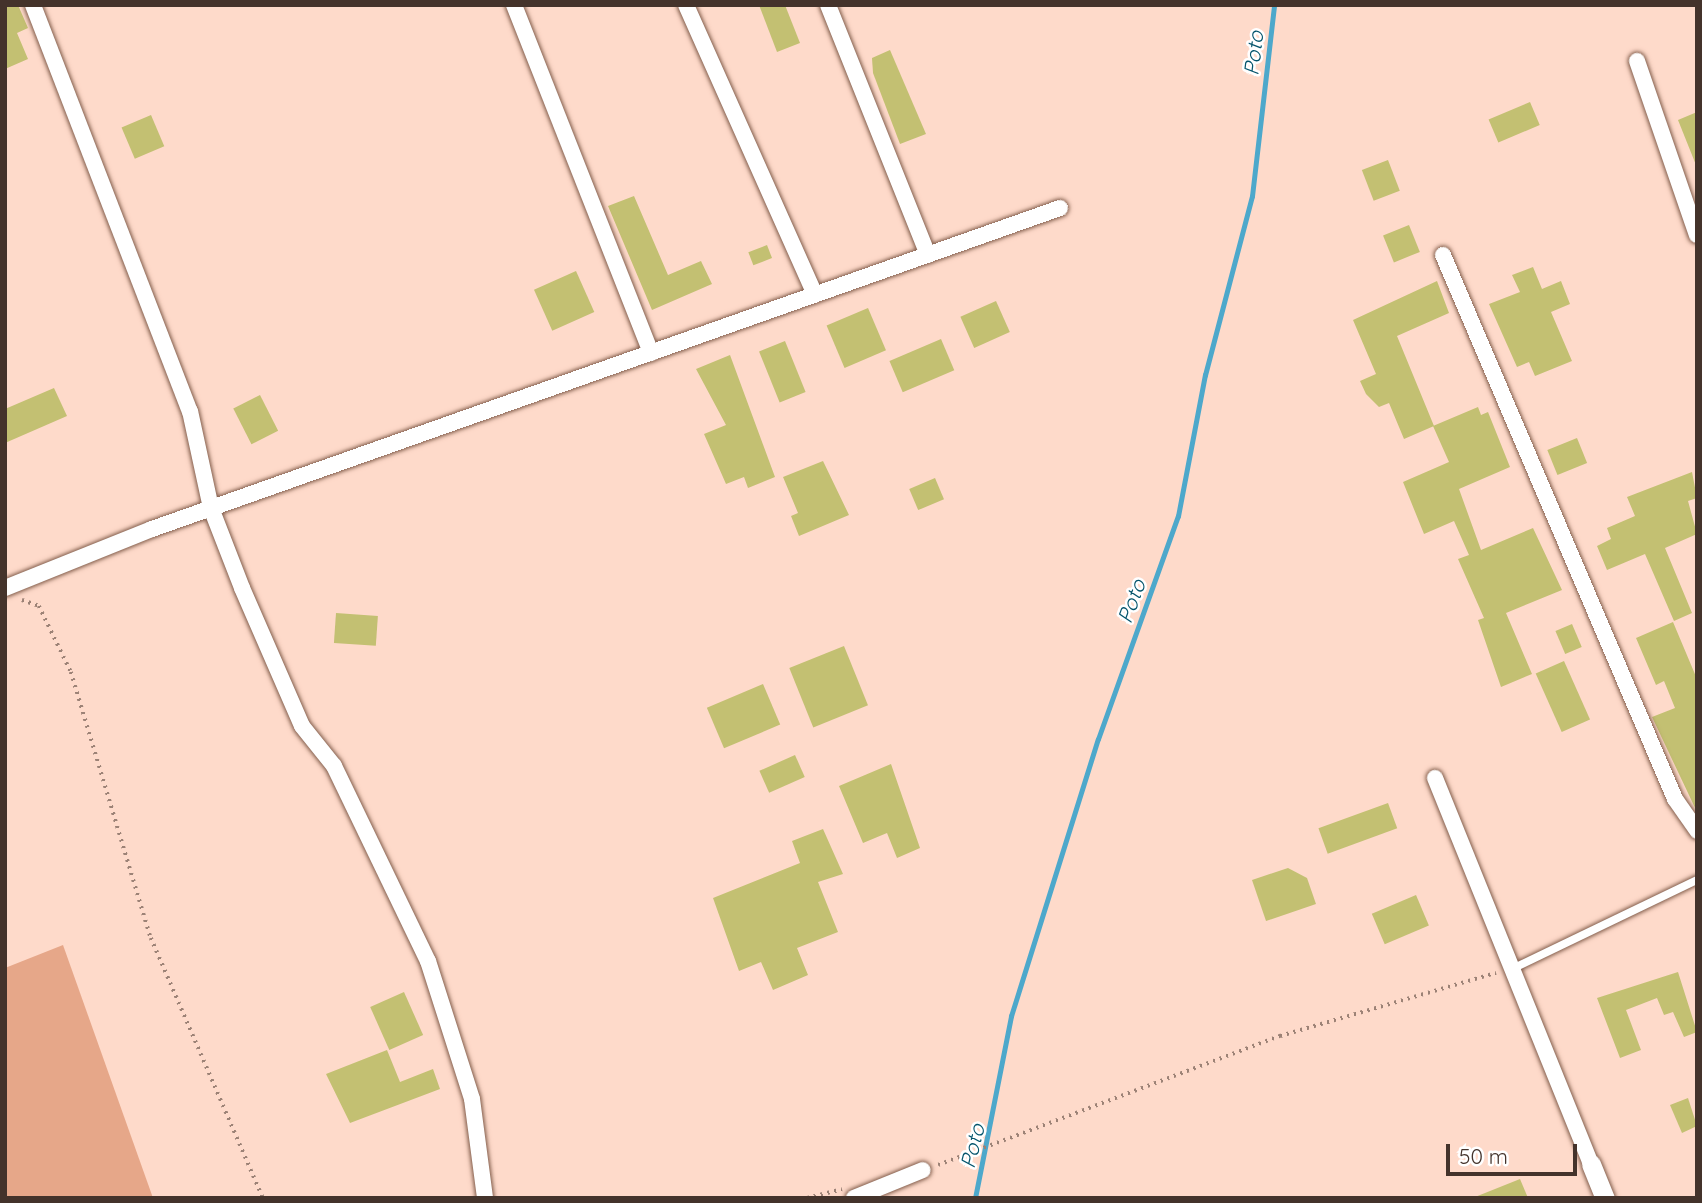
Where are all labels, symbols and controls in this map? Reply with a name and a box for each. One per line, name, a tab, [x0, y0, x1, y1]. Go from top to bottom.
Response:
water label: Poto	[1238, 29, 1268, 77]
water label: Poto	[1112, 576, 1150, 626]
water label: Poto	[954, 1121, 990, 1171]
scale bar	[1450, 1130, 1581, 1174]
text: 50 m	[1459, 1143, 1508, 1169]

